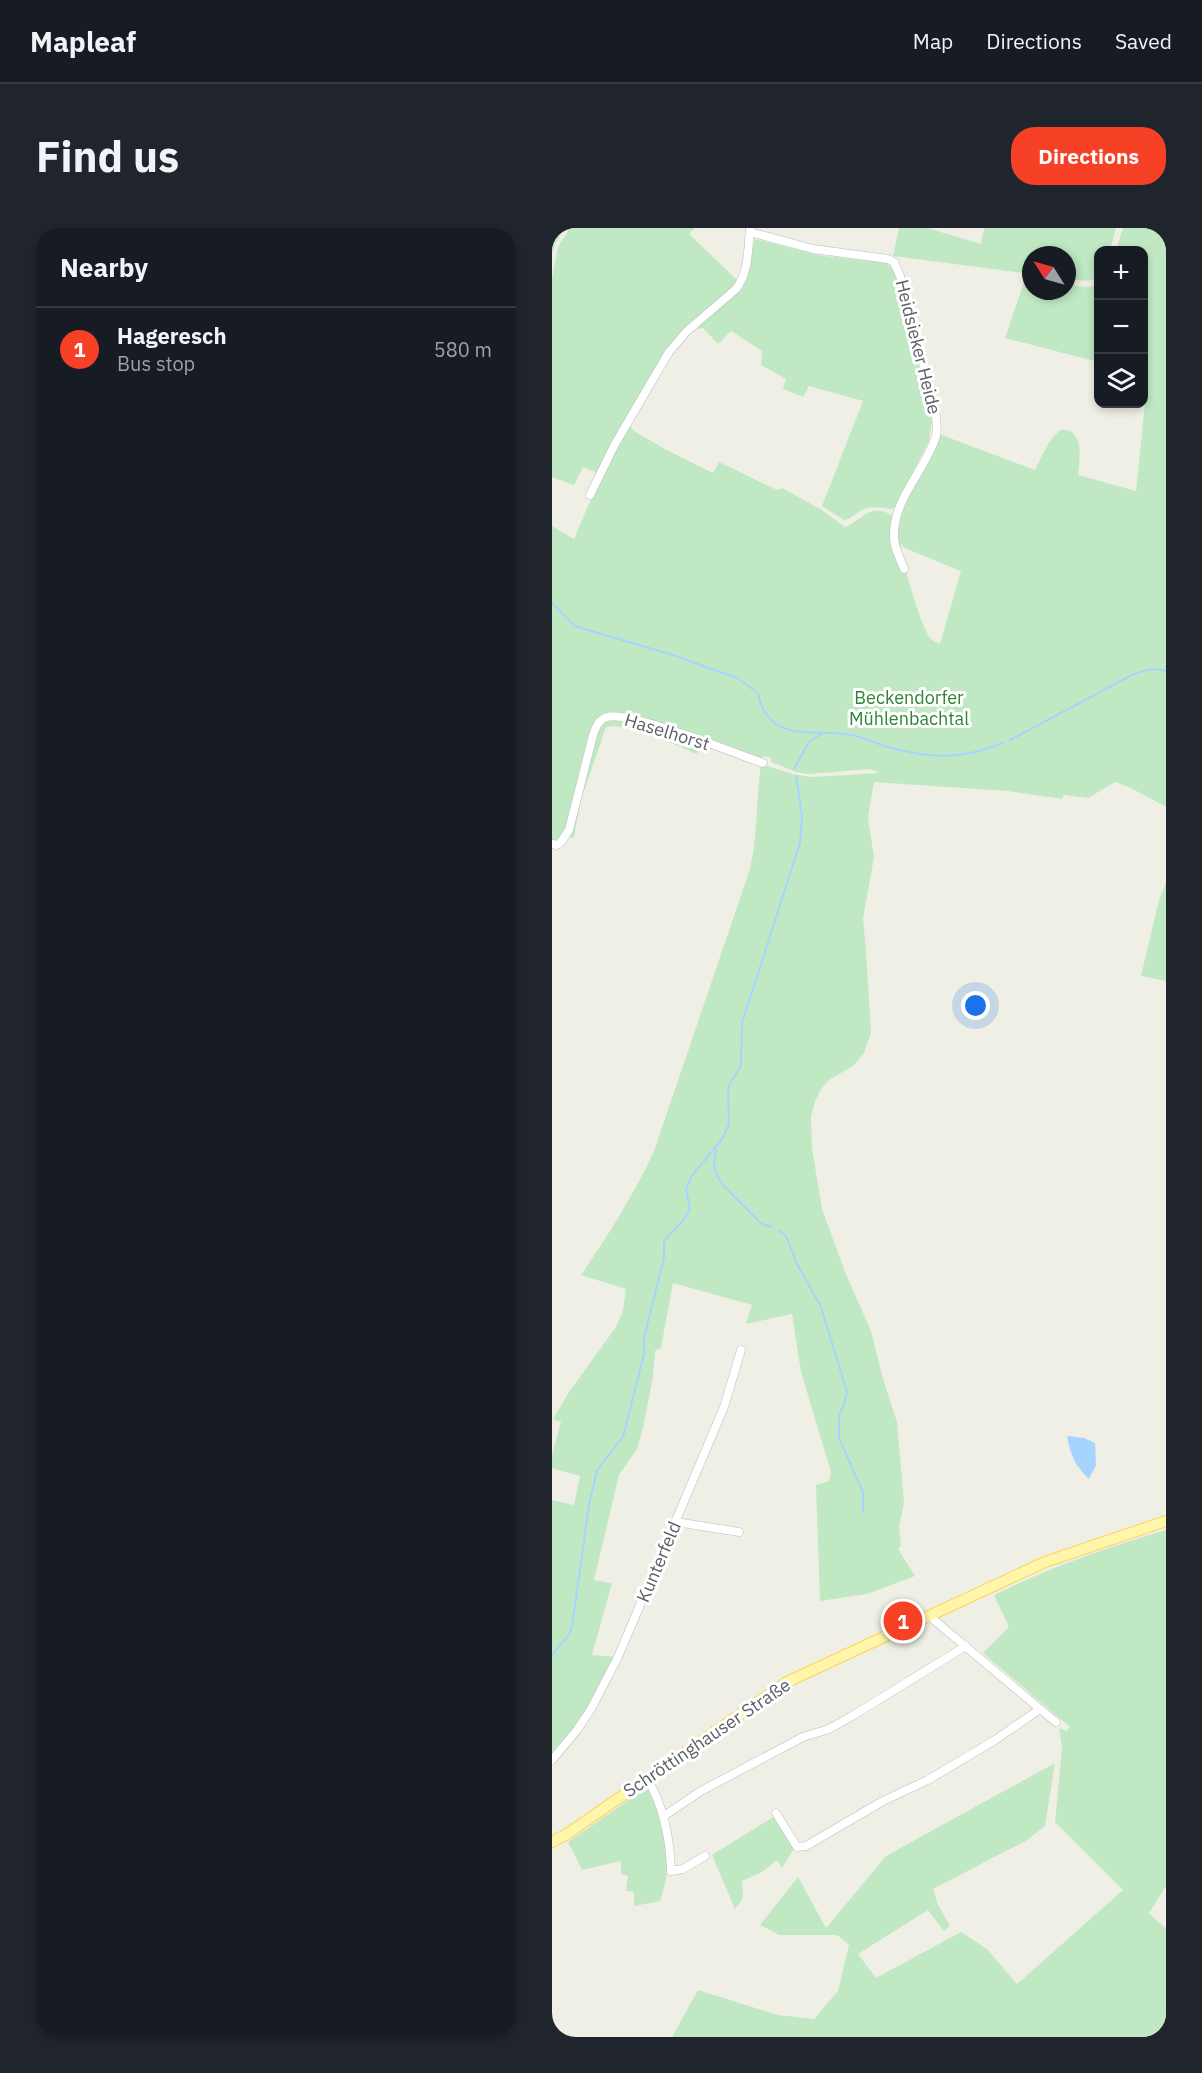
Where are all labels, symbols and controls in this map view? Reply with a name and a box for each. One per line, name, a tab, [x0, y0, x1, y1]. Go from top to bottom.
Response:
text: Mapleaf	[30, 23, 136, 60]
text: Map	[913, 27, 953, 55]
text: Directions	[986, 27, 1082, 55]
text: Saved	[1115, 27, 1172, 55]
button: Directions	[1011, 127, 1166, 185]
text: Find us	[36, 129, 179, 184]
north arrow	[1022, 246, 1076, 300]
map controls	[1094, 246, 1148, 408]
button: +	[1094, 246, 1148, 300]
text: Nearby	[60, 250, 148, 284]
street label: Heidsieker Heide	[891, 277, 946, 417]
button: −	[1094, 300, 1148, 354]
text: Hageresch	[117, 321, 227, 350]
text: 1	[74, 336, 86, 363]
text: 580 m	[434, 336, 492, 363]
text: Bus stop	[117, 350, 195, 377]
button: layers	[1094, 354, 1148, 408]
park label: Beckendorfer Mühlenbachtal	[849, 686, 969, 730]
street label: Haselhorst	[622, 708, 712, 755]
your location	[961, 991, 990, 1020]
street label: Kunterfeld	[631, 1518, 686, 1606]
pin: 1	[884, 1598, 922, 1644]
street label: Schröttinghauser Straße	[619, 1673, 795, 1802]

